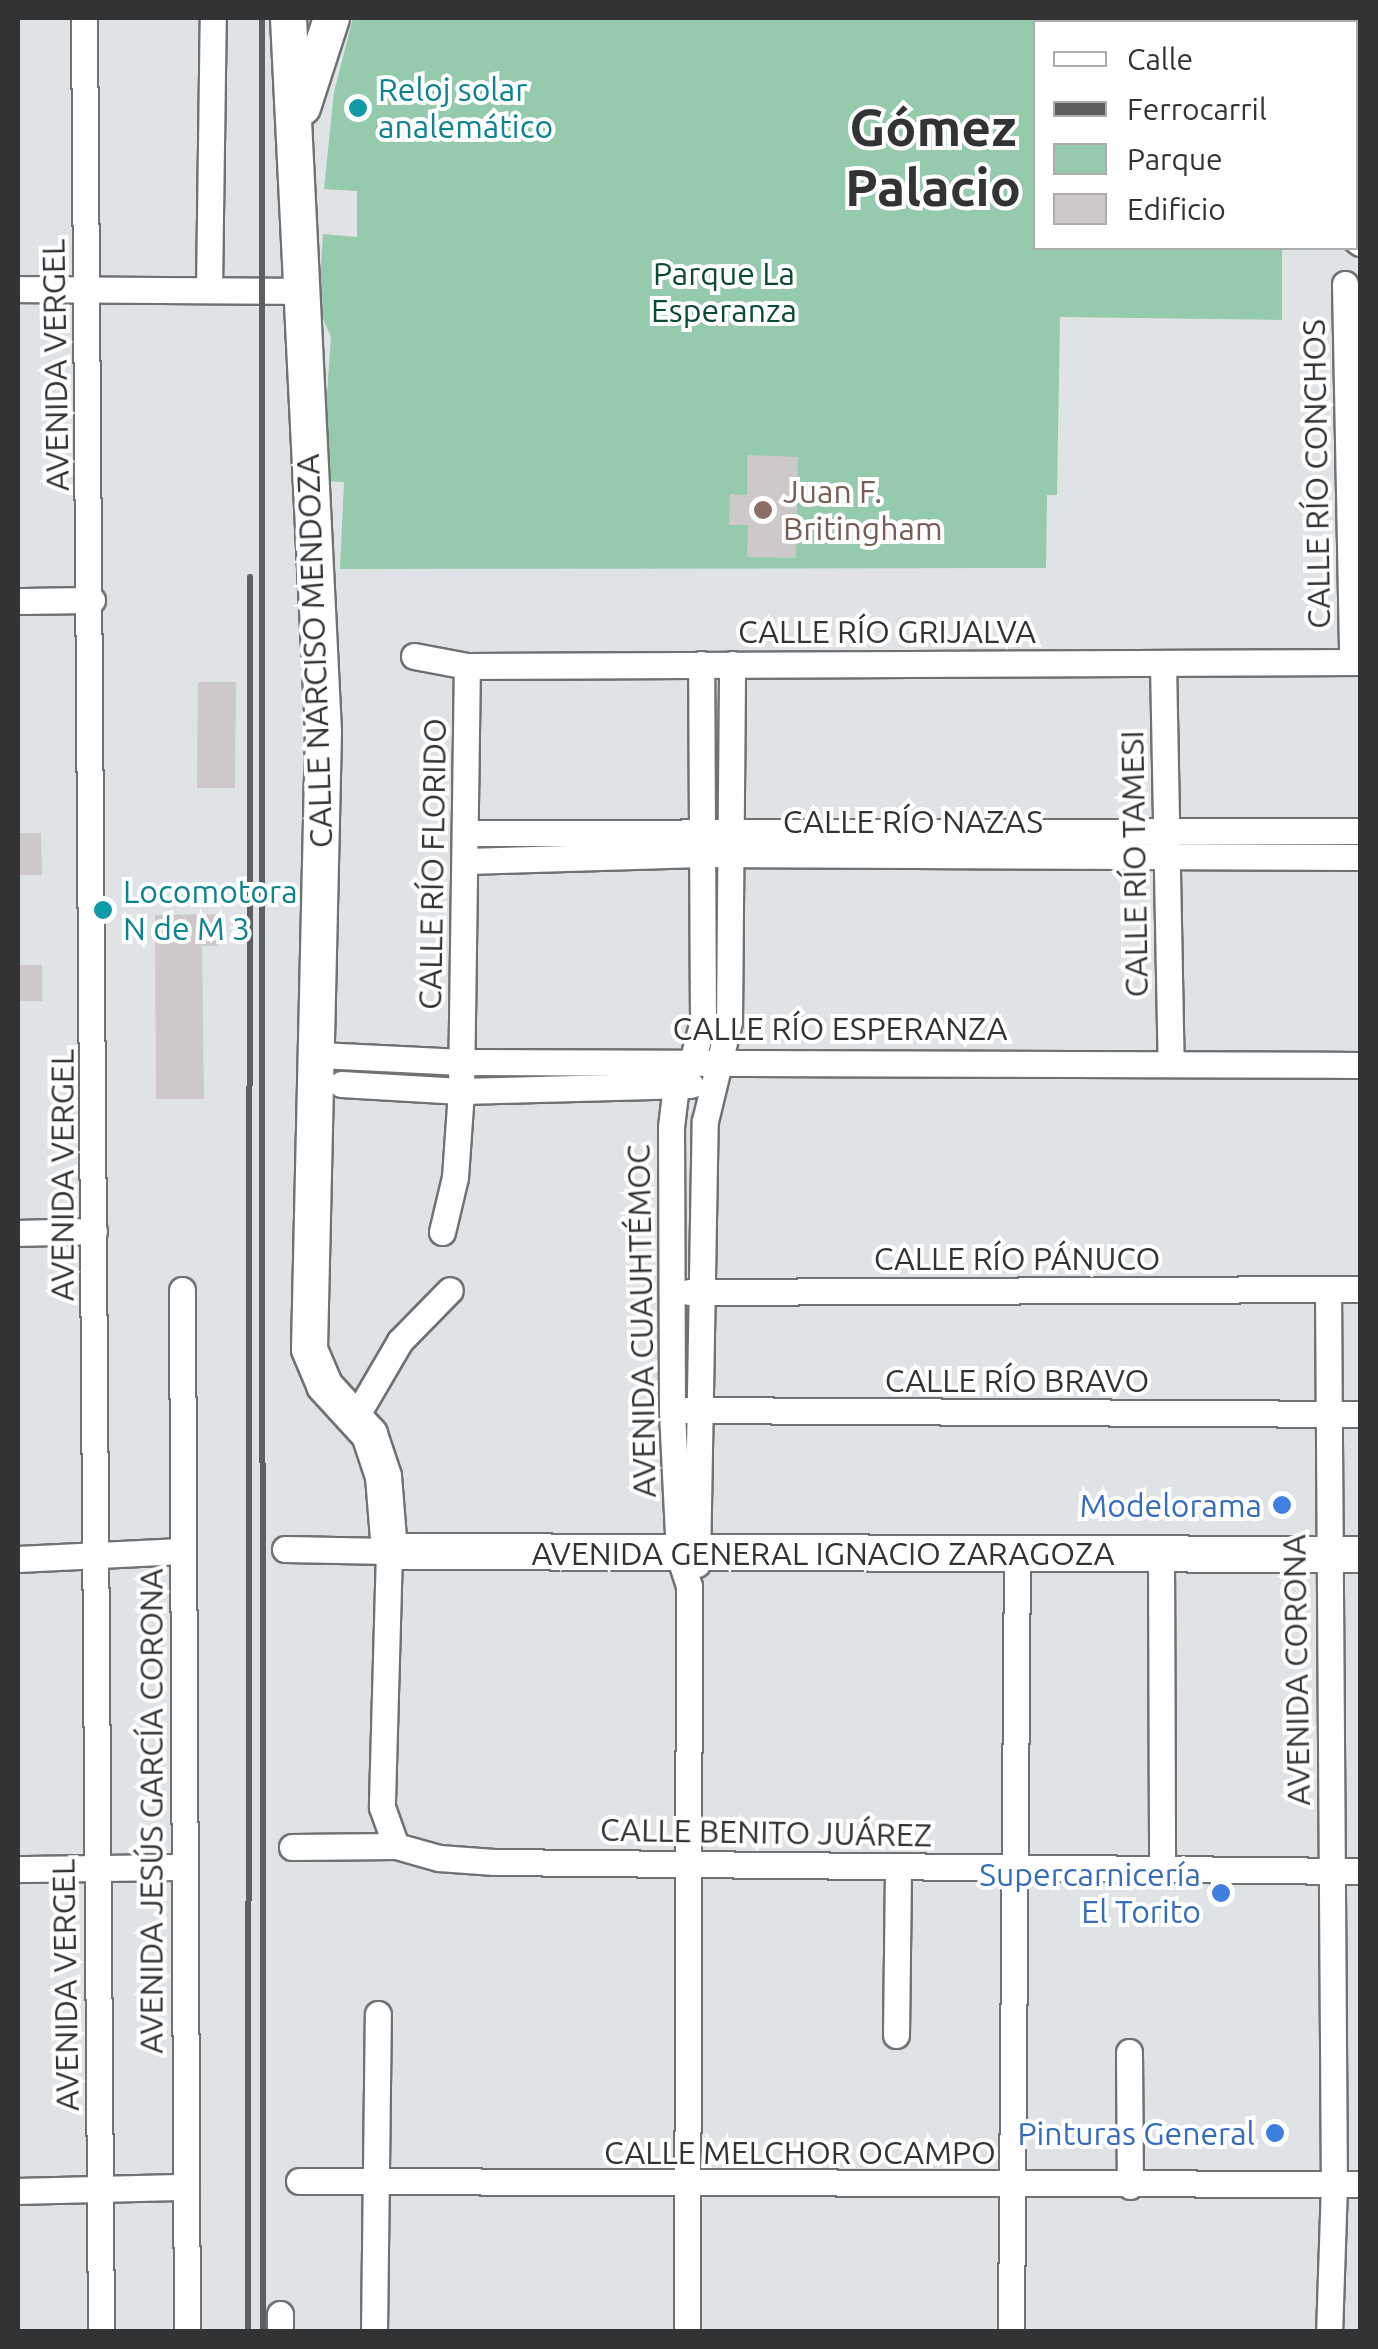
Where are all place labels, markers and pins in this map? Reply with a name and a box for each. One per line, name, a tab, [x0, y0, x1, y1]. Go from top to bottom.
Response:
place label: Reloj solar analemático	[378, 71, 553, 146]
marker: Reloj solar analemático	[347, 97, 369, 119]
place label: Juan F. Britingham	[783, 473, 943, 548]
marker: Juan F. Britingham	[752, 499, 774, 521]
place label: Locomotora N de M 3	[123, 873, 298, 948]
marker: Locomotora N de M 3	[92, 899, 114, 921]
place label: Modelorama	[1079, 1486, 1262, 1524]
marker: Modelorama	[1271, 1494, 1293, 1516]
place label: Supercarnicería El Torito	[979, 1856, 1201, 1931]
marker: Supercarnicería El Torito	[1210, 1882, 1232, 1904]
place label: Pinturas General	[1017, 2114, 1255, 2152]
marker: Pinturas General	[1264, 2122, 1286, 2144]

